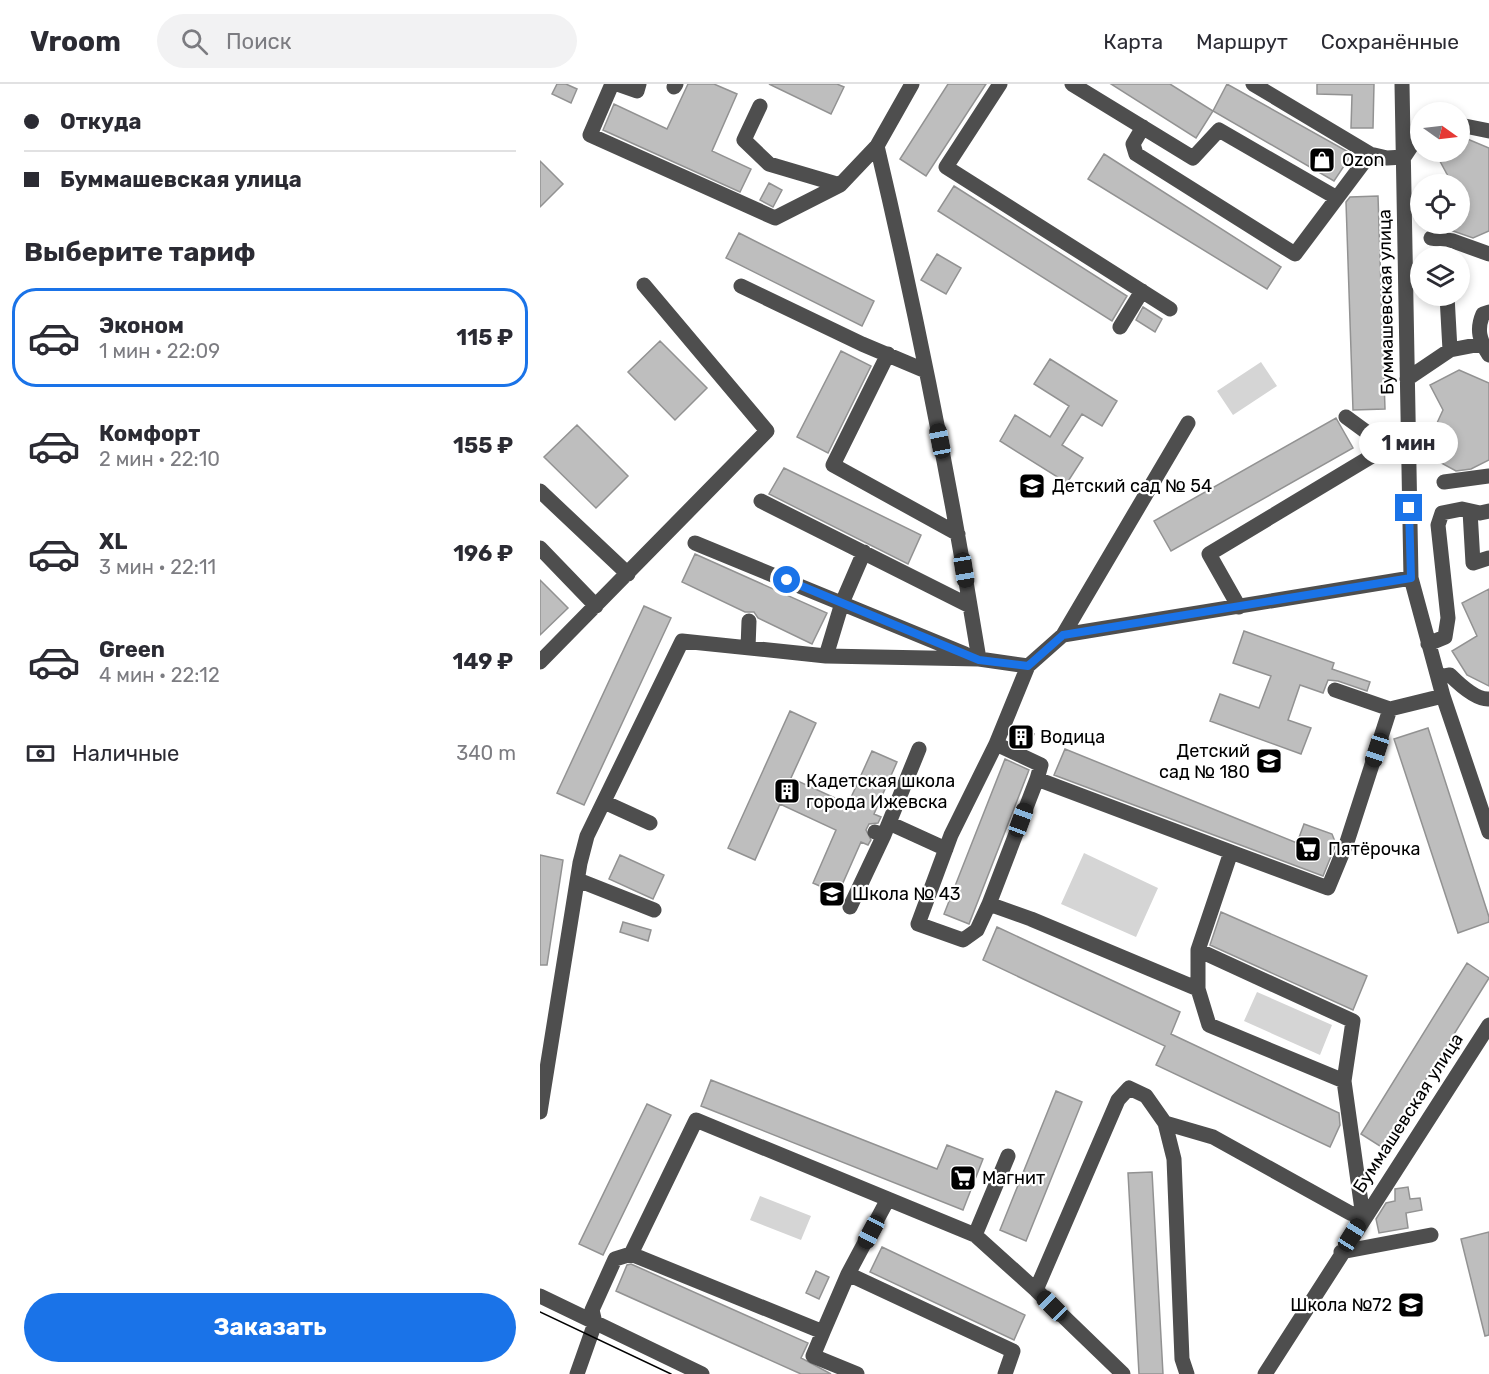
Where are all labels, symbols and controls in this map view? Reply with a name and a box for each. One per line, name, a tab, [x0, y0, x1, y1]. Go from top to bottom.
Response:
search box	[157, 14, 577, 68]
text: Vroom	[30, 25, 121, 58]
icon: search	[178, 25, 211, 58]
text: Поиск	[226, 28, 292, 55]
text: Карта	[1103, 29, 1163, 54]
text: Маршрут	[1196, 29, 1288, 54]
text: Сохранённые	[1321, 29, 1459, 54]
north arrow	[1410, 102, 1470, 162]
map controls	[1410, 102, 1470, 306]
text: Откуда	[60, 108, 142, 135]
shop icon: Ozon	[1307, 145, 1337, 175]
place label: Ozon	[1342, 149, 1384, 171]
text: Буммашевская улица	[60, 166, 302, 193]
button: locate	[1410, 174, 1470, 234]
street label: Буммашевская улица	[1373, 209, 1399, 395]
text: Выберите тариф	[24, 236, 255, 268]
button: layers	[1410, 246, 1470, 306]
icon: car	[27, 311, 81, 365]
text: Эконом	[99, 312, 184, 339]
text: 115 ₽	[456, 324, 513, 351]
text: 1 мин · 22:09	[99, 339, 220, 363]
icon: car	[27, 419, 81, 473]
text: Комфорт	[99, 420, 200, 447]
callout: 1 мин	[1360, 421, 1458, 463]
car	[928, 422, 952, 460]
text: 1 мин	[1381, 431, 1436, 455]
text: 155 ₽	[453, 432, 513, 459]
text: 2 мин · 22:10	[99, 447, 220, 471]
school or university icon: Детский сад № 54	[1017, 471, 1047, 501]
place label: Детский сад № 54	[1052, 475, 1212, 497]
route end	[1395, 494, 1422, 521]
icon: car	[27, 527, 81, 581]
text: XL	[99, 528, 127, 555]
text: 196 ₽	[453, 540, 513, 567]
car	[952, 551, 976, 589]
text: 3 мин · 22:11	[99, 555, 216, 579]
route start	[773, 566, 800, 593]
icon: car	[27, 635, 81, 689]
text: Green	[99, 636, 165, 663]
text: 149 ₽	[452, 648, 513, 675]
text: 4 мин · 22:12	[99, 663, 220, 687]
building icon: Водица	[1006, 722, 1036, 752]
place label: Водица	[1040, 726, 1105, 748]
car	[1363, 730, 1391, 770]
icon: cash	[24, 737, 57, 770]
text: Наличные	[72, 740, 179, 767]
place label: Детский сад № 180	[1159, 740, 1250, 783]
text: 340 m	[456, 741, 516, 765]
school or university icon: Детский сад № 180	[1254, 746, 1284, 776]
place label: Кадетская школа города Ижевска	[806, 770, 955, 813]
building icon: Кадетская школа города Ижевска	[772, 776, 802, 806]
car	[1006, 800, 1036, 840]
supermarket icon: Пятёрочка	[1293, 834, 1323, 864]
place label: Пятёрочка	[1328, 838, 1421, 860]
school or university icon: Школа № 43	[817, 879, 847, 909]
place label: Школа № 43	[852, 883, 961, 905]
street label: Буммашевская улица	[1348, 1029, 1468, 1197]
supermarket icon: Магнит	[948, 1163, 978, 1193]
place label: Магнит	[982, 1167, 1045, 1189]
car	[855, 1212, 887, 1252]
car	[1335, 1215, 1369, 1255]
car	[1033, 1287, 1071, 1325]
school or university icon: Школа №72	[1396, 1290, 1426, 1320]
button: Заказать	[24, 1293, 516, 1362]
place label: Школа №72	[1290, 1294, 1392, 1316]

